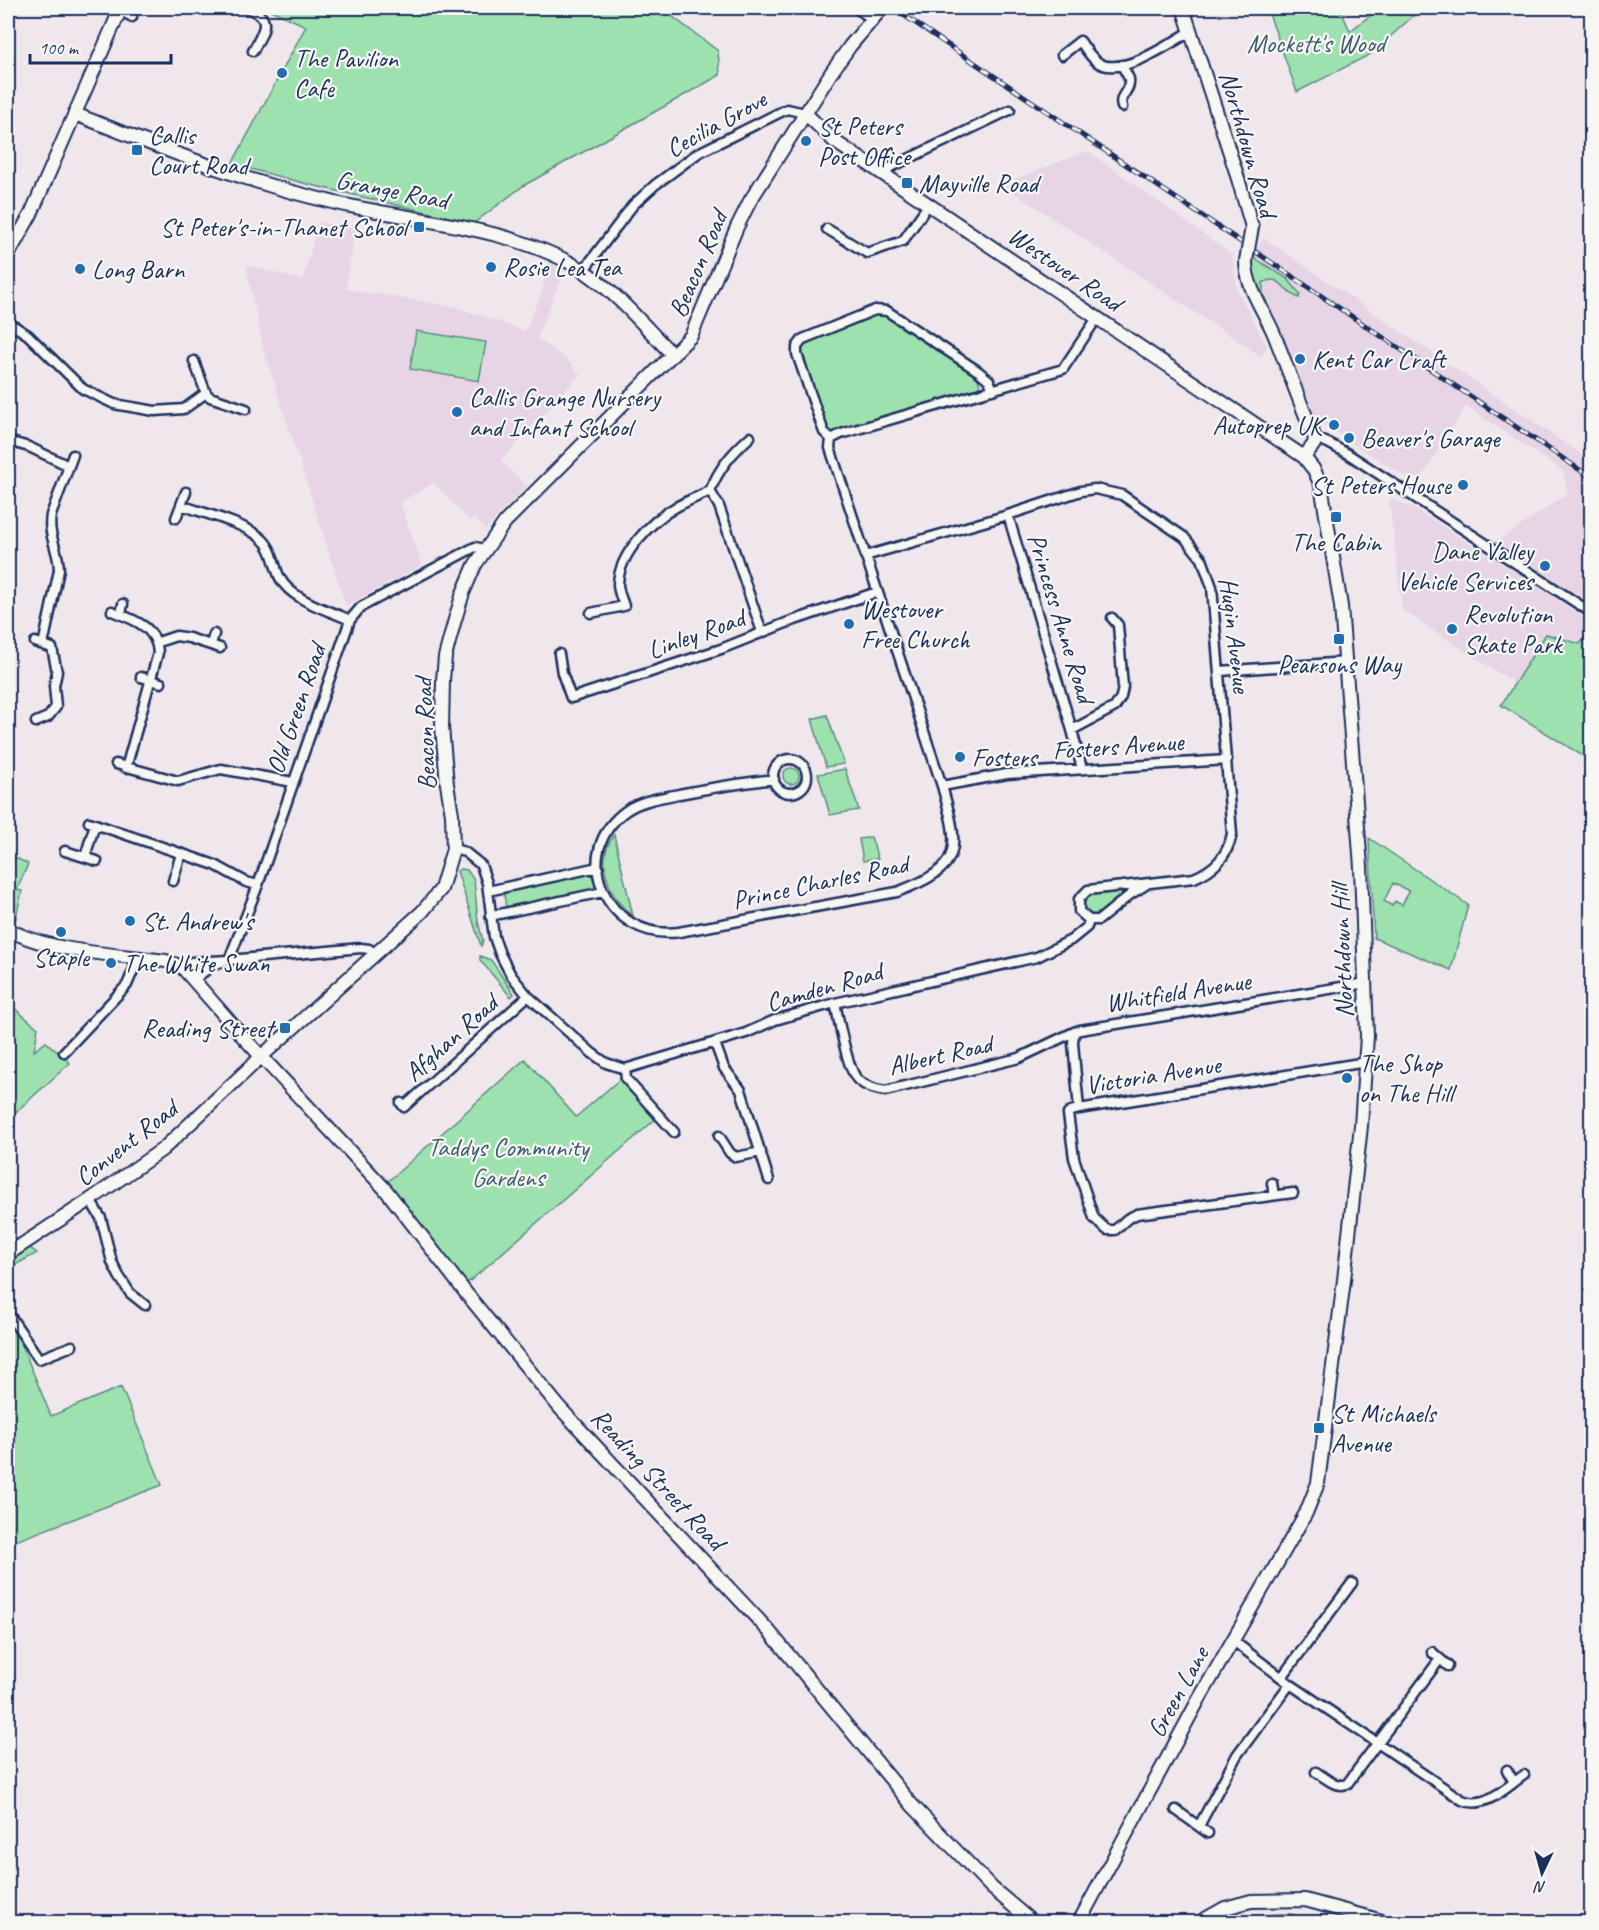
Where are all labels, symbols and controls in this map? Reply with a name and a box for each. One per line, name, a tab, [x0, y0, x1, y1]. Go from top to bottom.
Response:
scale bar	[30, 27, 171, 65]
park label: Mockett's Wood	[1247, 27, 1389, 60]
text: 100 m	[39, 37, 80, 59]
place label: The Pavilion Cafe	[294, 42, 399, 105]
marker: The Pavilion Cafe	[275, 66, 289, 80]
street label: Northdown Road	[1211, 67, 1286, 224]
street label: Cecilia Grove	[660, 82, 773, 165]
place label: St Peters Post Office	[818, 110, 913, 173]
place label: Callis Court Road	[149, 119, 252, 182]
marker: St Peters Post Office	[799, 134, 813, 148]
marker: Callis Court Road	[130, 143, 144, 157]
street label: Grange Road	[333, 163, 455, 218]
place label: Mayville Road	[919, 167, 1042, 200]
marker: Mayville Road	[900, 176, 914, 190]
street label: Beacon Road	[661, 202, 737, 322]
place label: St Peter's-in-Thanet School	[160, 211, 412, 244]
street label: Westover Road	[1002, 219, 1131, 321]
marker: St Peter's-in-Thanet School	[412, 220, 426, 234]
place label: Rosie Lea Tea	[503, 251, 623, 284]
place label: Long Barn	[92, 253, 186, 286]
marker: Rosie Lea Tea	[484, 260, 498, 274]
marker: Long Barn	[73, 262, 87, 276]
place label: Kent Car Craft	[1312, 343, 1448, 376]
marker: Kent Car Craft	[1293, 352, 1307, 366]
place label: Callis Grange Nursery and Infant School	[469, 381, 662, 444]
marker: Callis Grange Nursery and Infant School	[450, 405, 464, 419]
place label: Autoprep UK	[1213, 409, 1327, 442]
marker: Autoprep UK	[1327, 418, 1341, 432]
place label: Beaver's Garage	[1361, 422, 1501, 455]
marker: Beaver's Garage	[1342, 431, 1356, 445]
place label: St Peters House	[1310, 469, 1453, 502]
marker: St Peters House	[1456, 478, 1470, 492]
marker: The Cabin	[1329, 510, 1343, 524]
place label: The Cabin	[1291, 526, 1382, 559]
street label: Princess Anne Road	[1020, 529, 1104, 710]
place label: Dane Valley Vehicle Services	[1397, 535, 1535, 598]
marker: Dane Valley Vehicle Services	[1538, 559, 1552, 573]
street label: Hugin Avenue	[1212, 575, 1259, 696]
place label: Westover Free Church	[861, 593, 971, 656]
place label: Revolution Skate Park	[1464, 598, 1564, 661]
street label: Linley Road	[643, 600, 752, 667]
marker: Westover Free Church	[842, 617, 856, 631]
marker: Revolution Skate Park	[1445, 622, 1459, 636]
marker: Pearsons Way	[1332, 632, 1346, 646]
street label: Old Green Road	[258, 636, 335, 778]
place label: Pearsons Way	[1277, 648, 1403, 681]
street label: Beacon Road	[406, 674, 443, 791]
street label: Fosters Avenue	[1052, 725, 1186, 767]
place label: Fosters	[972, 741, 1039, 774]
marker: Fosters	[953, 750, 967, 764]
street label: Prince Charles Road	[729, 847, 915, 917]
street label: Northdown Hill	[1323, 879, 1361, 1018]
place label: St. Andrew's	[142, 905, 255, 938]
marker: St. Andrew's	[123, 914, 137, 928]
marker: Staple	[54, 925, 68, 939]
place label: Staple	[33, 941, 90, 974]
place label: The White Swan	[123, 947, 270, 980]
street label: Camden Road	[762, 954, 890, 1019]
marker: The White Swan	[104, 956, 118, 970]
street label: Whitfield Avenue	[1103, 964, 1254, 1020]
street label: Afghan Road	[397, 985, 507, 1089]
place label: Reading Street	[141, 1012, 276, 1045]
marker: Reading Street	[278, 1021, 292, 1035]
street label: Albert Road	[885, 1026, 999, 1083]
place label: The Shop on The Hill	[1359, 1047, 1458, 1110]
street label: Victoria Avenue	[1083, 1048, 1225, 1102]
marker: The Shop on The Hill	[1340, 1071, 1354, 1085]
street label: Convent Road	[68, 1090, 187, 1193]
park label: Taddys Community Gardens	[428, 1131, 591, 1194]
place label: St Michaels Avenue	[1331, 1397, 1438, 1460]
street label: Reading Street Road	[584, 1401, 735, 1560]
marker: St Michaels Avenue	[1312, 1421, 1326, 1435]
street label: Green Lane	[1140, 1639, 1218, 1743]
north arrow	[1512, 1843, 1572, 1903]
text: N	[1532, 1876, 1547, 1897]

